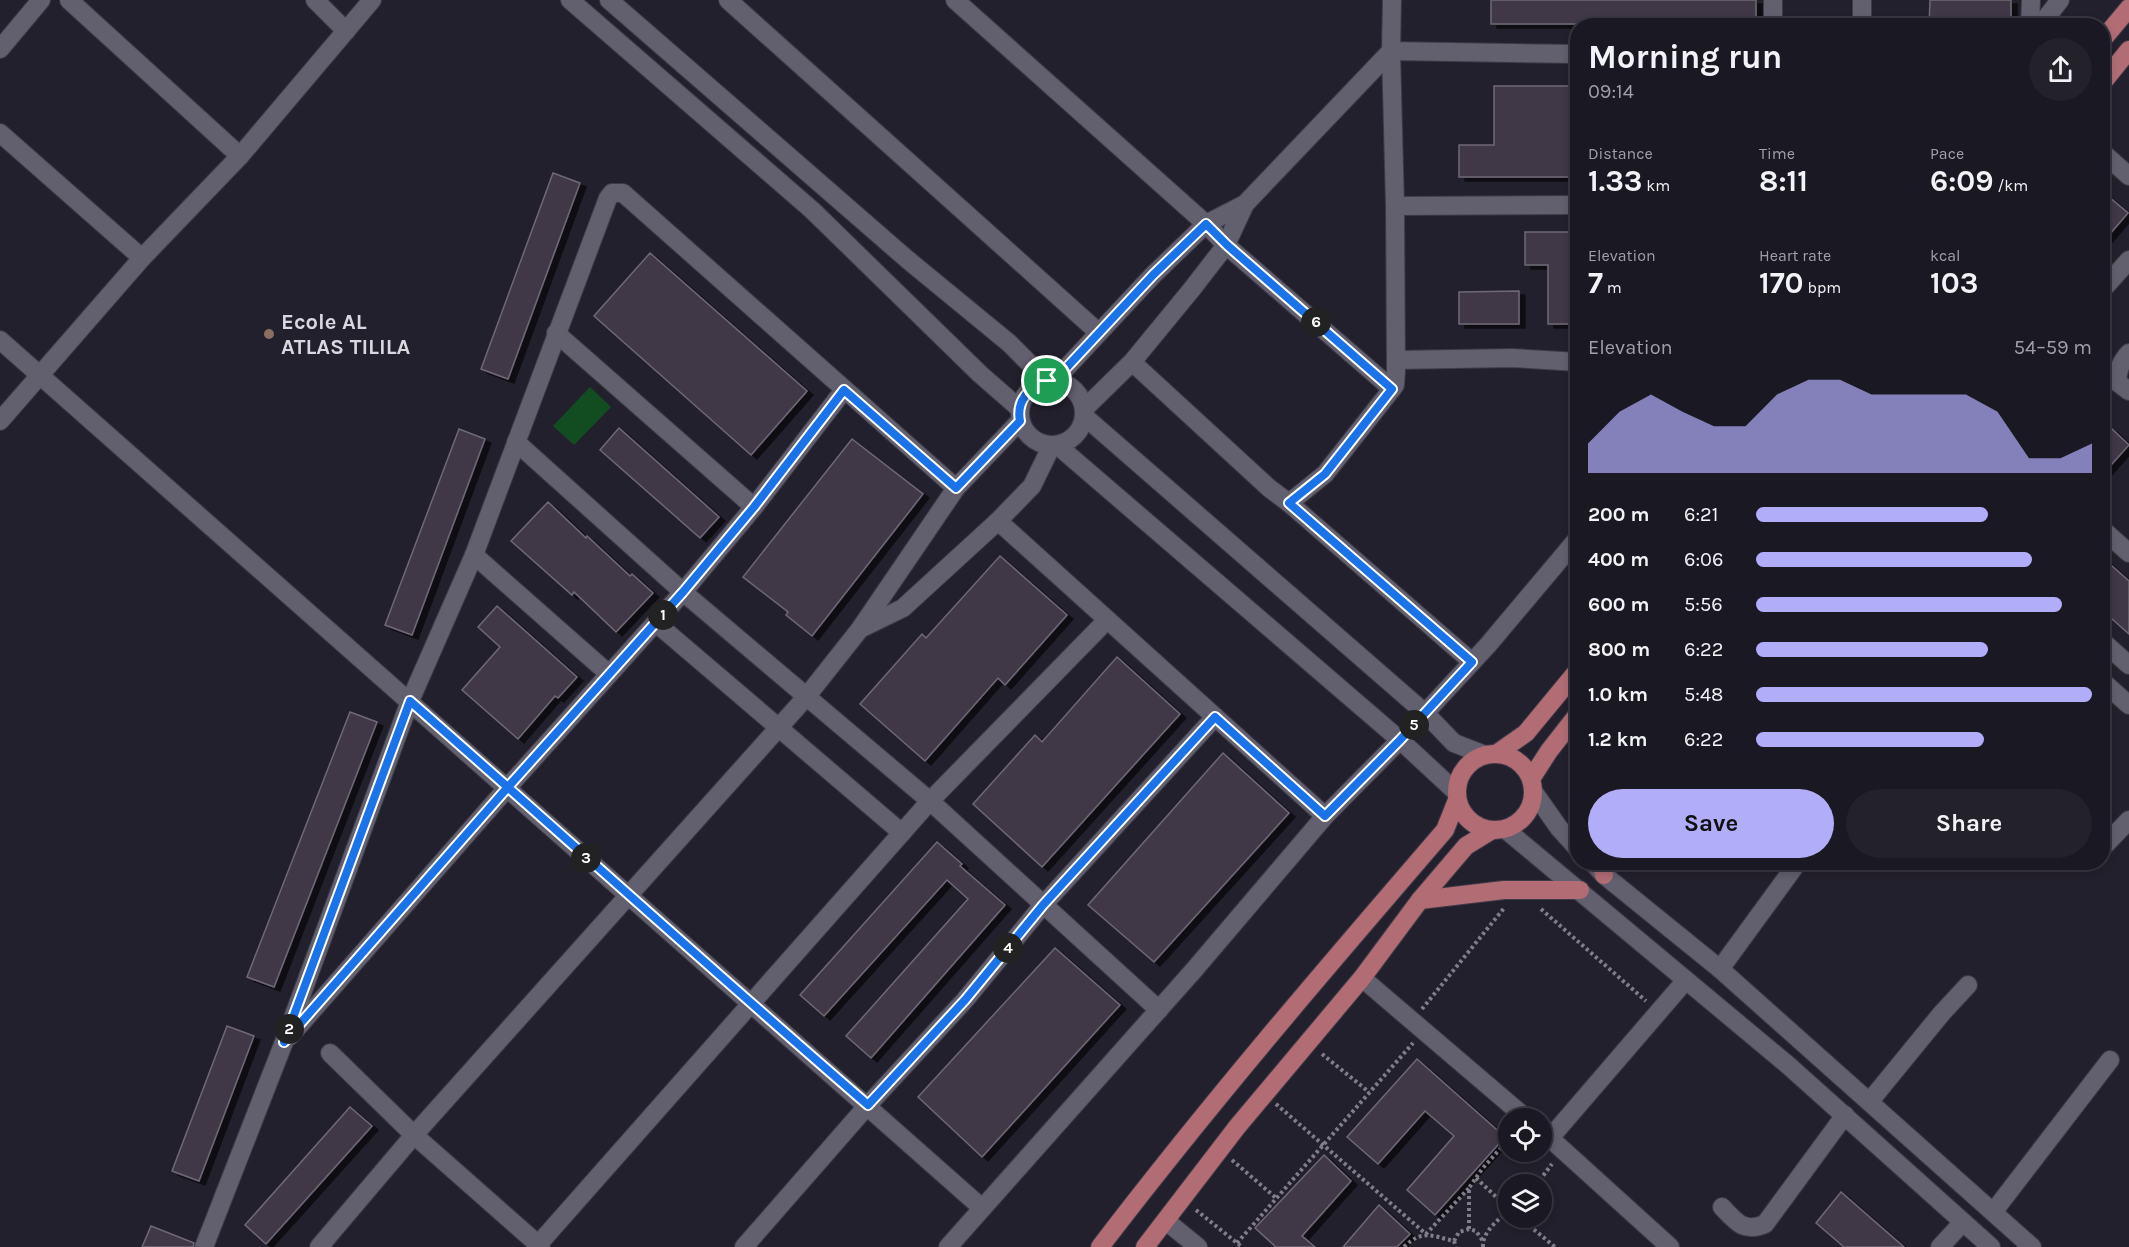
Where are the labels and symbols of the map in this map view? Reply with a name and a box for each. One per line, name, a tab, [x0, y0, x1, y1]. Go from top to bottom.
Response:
pin: 6	[1301, 307, 1331, 337]
place label: Ecole AL ATLAS TILILA	[281, 309, 411, 360]
marker: Ecole AL ATLAS TILILA	[262, 327, 276, 341]
pin	[1021, 355, 1072, 406]
pin: 1	[648, 600, 678, 630]
pin: 5	[1399, 710, 1429, 740]
pin: 3	[571, 843, 601, 873]
pin: 4	[993, 933, 1023, 963]
pin: 2	[274, 1014, 304, 1044]

